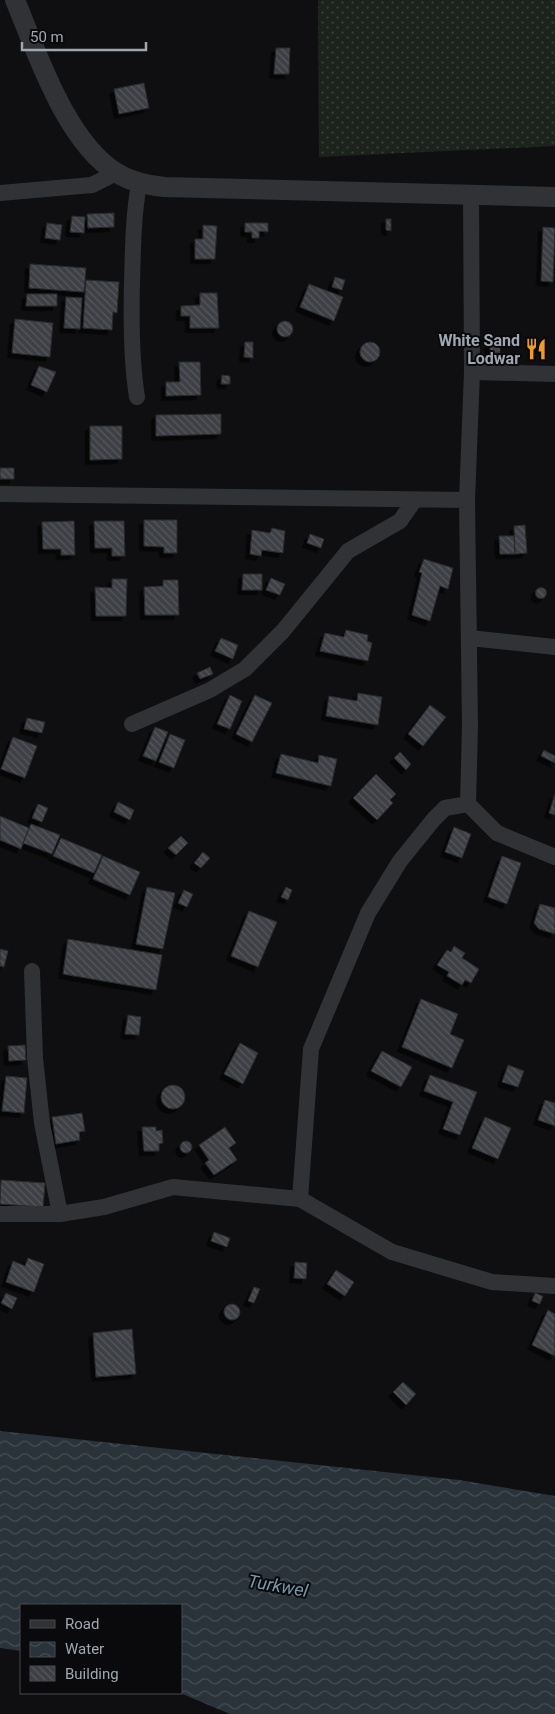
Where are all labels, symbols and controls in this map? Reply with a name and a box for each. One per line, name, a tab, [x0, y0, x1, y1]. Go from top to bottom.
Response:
scale bar	[22, 20, 146, 52]
text: 50 m	[30, 28, 64, 46]
place label: White Sand Lodwar	[438, 331, 520, 368]
restaurant icon: White Sand Lodwar	[523, 336, 549, 362]
water label: Turkwel	[246, 1570, 310, 1601]
legend	[20, 1604, 182, 1694]
text: Road	[65, 1615, 99, 1633]
text: Water	[65, 1640, 104, 1658]
text: Building	[65, 1665, 119, 1683]

